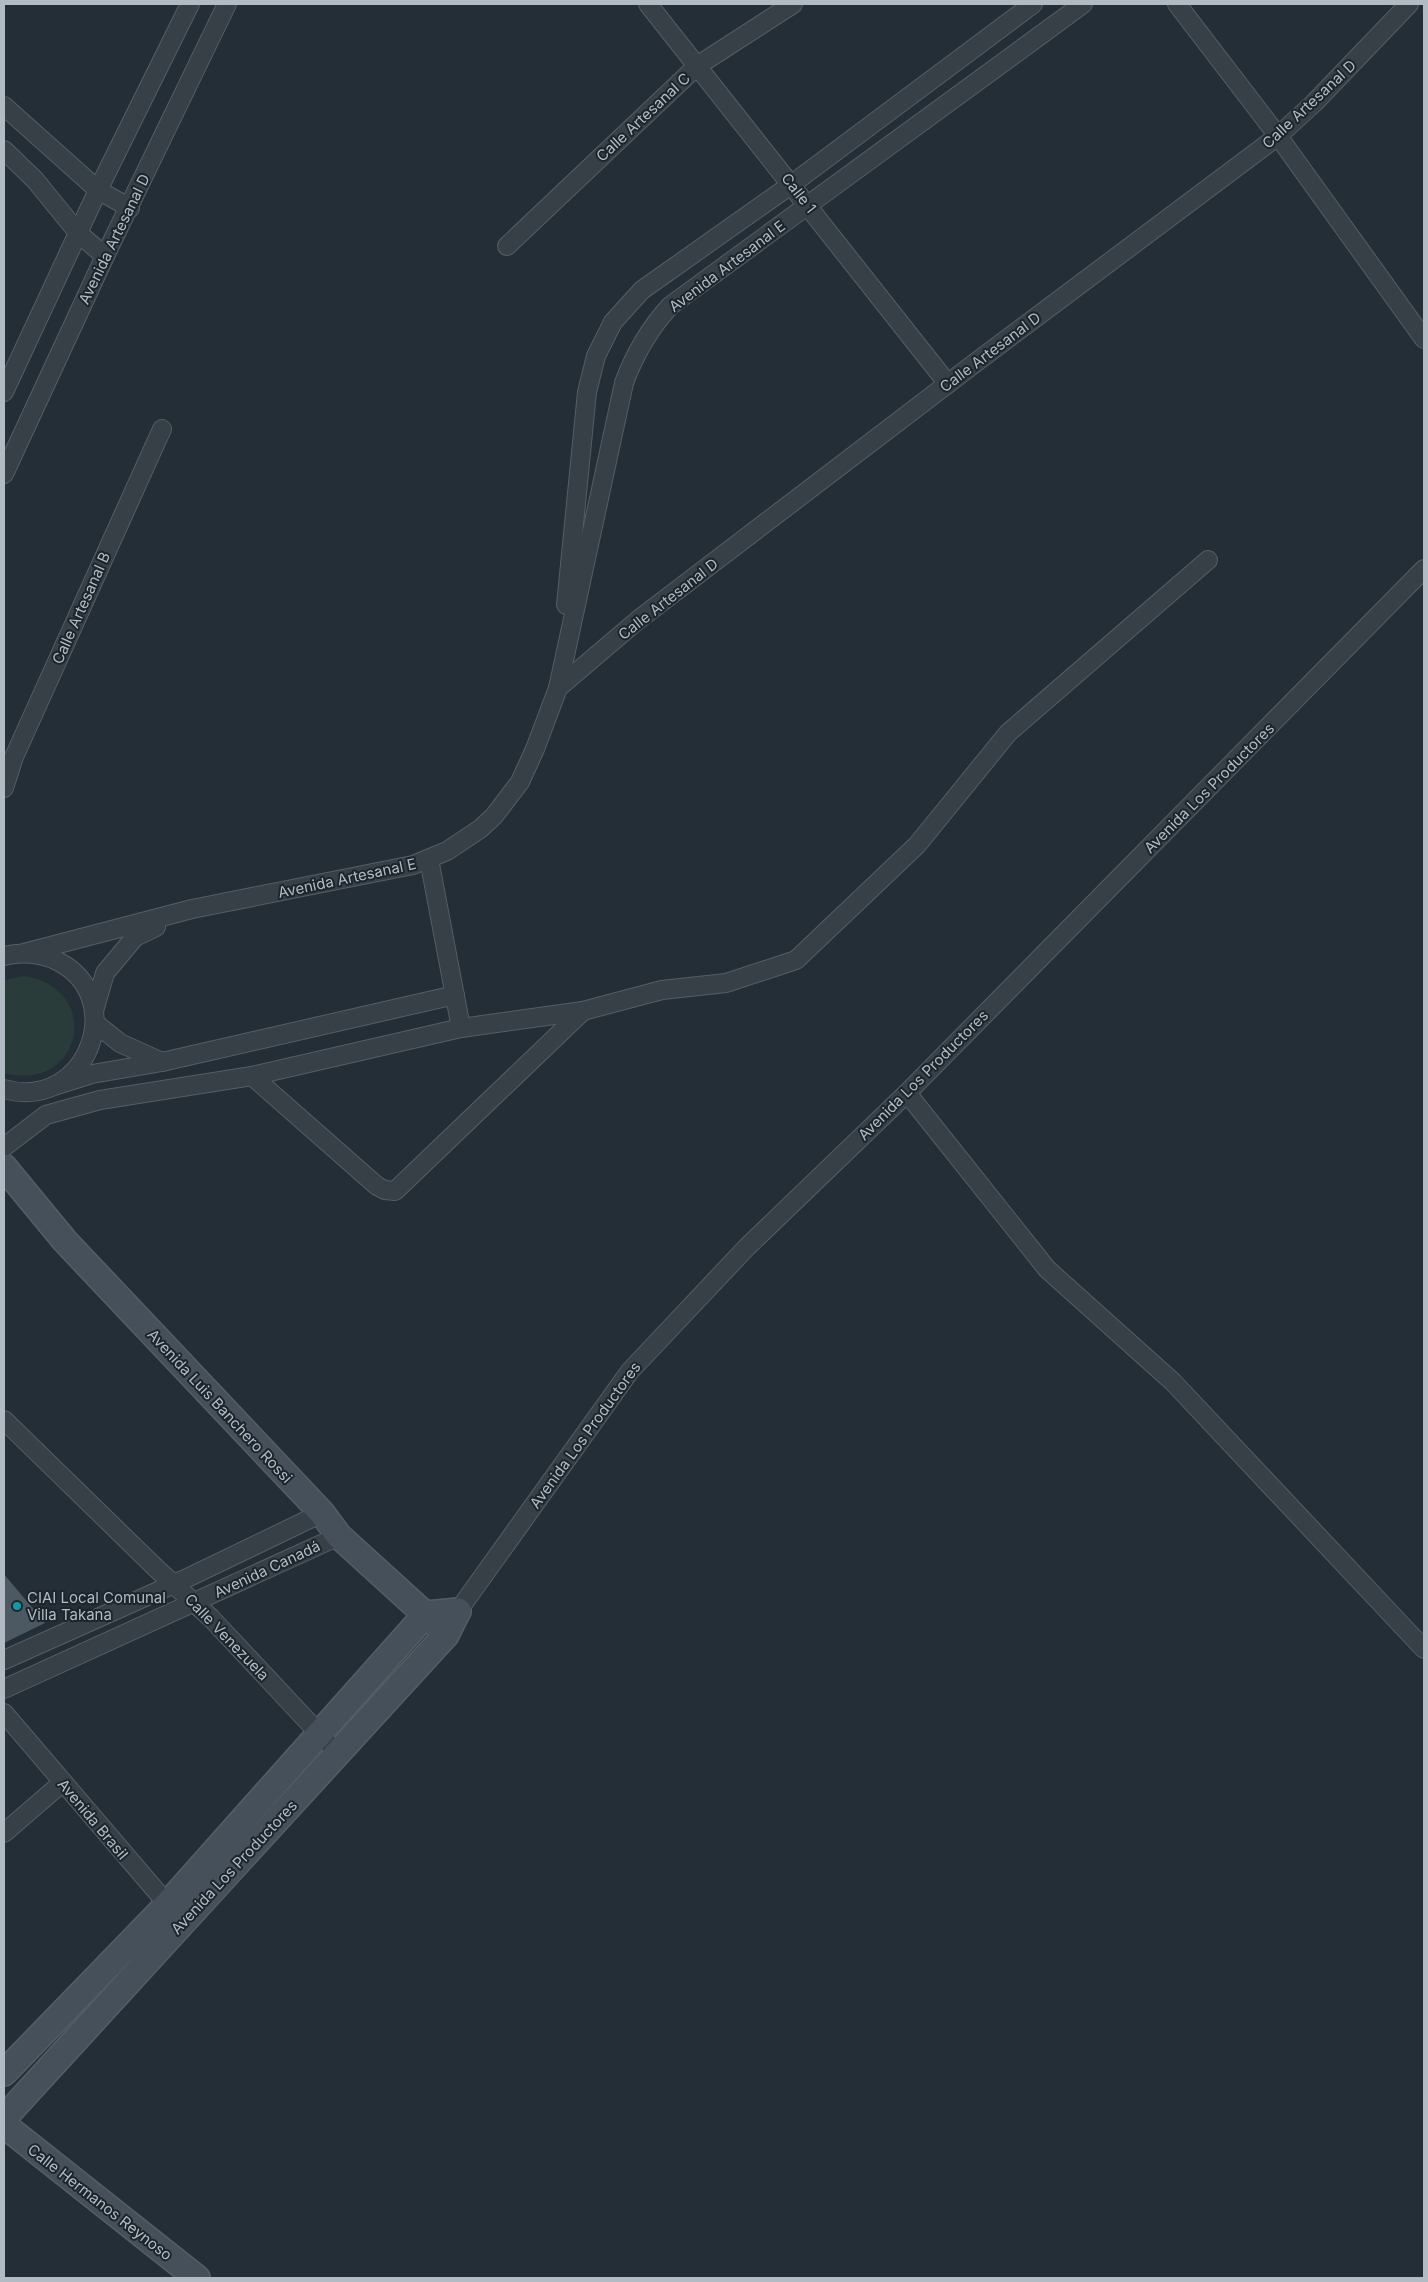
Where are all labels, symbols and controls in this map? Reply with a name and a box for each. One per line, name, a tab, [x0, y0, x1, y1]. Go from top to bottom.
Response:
street label: Calle Artesanal D	[1258, 56, 1360, 152]
street label: Calle Artesanal C	[592, 68, 694, 165]
street label: Calle 1	[777, 169, 821, 217]
street label: Avenida Artesanal D	[74, 171, 154, 307]
street label: Avenida Artesanal E	[665, 216, 789, 316]
street label: Calle Artesanal D	[936, 308, 1044, 396]
street label: Calle Artesanal B	[48, 549, 114, 667]
street label: Calle Artesanal D	[614, 554, 722, 644]
street label: Avenida Los Productores	[1140, 719, 1278, 857]
street label: Avenida Artesanal E	[276, 854, 418, 902]
street label: Avenida Los Productores	[854, 1006, 992, 1144]
street label: Avenida Luis Banchero Rossi	[144, 1325, 296, 1487]
street label: Avenida Los Productores	[525, 1358, 645, 1512]
street label: Avenida Canadá	[211, 1536, 323, 1602]
place label: CIAI Local Comunal Villa Takana	[27, 1588, 166, 1624]
street label: Calle Venezuela	[181, 1590, 273, 1684]
marker: CIAI Local Comunal Villa Takana	[11, 1600, 23, 1612]
street label: Avenida Brasil	[54, 1775, 132, 1863]
street label: Avenida Los Productores	[167, 1796, 301, 1938]
street label: Calle Hermanos Reynoso	[24, 2140, 176, 2264]

